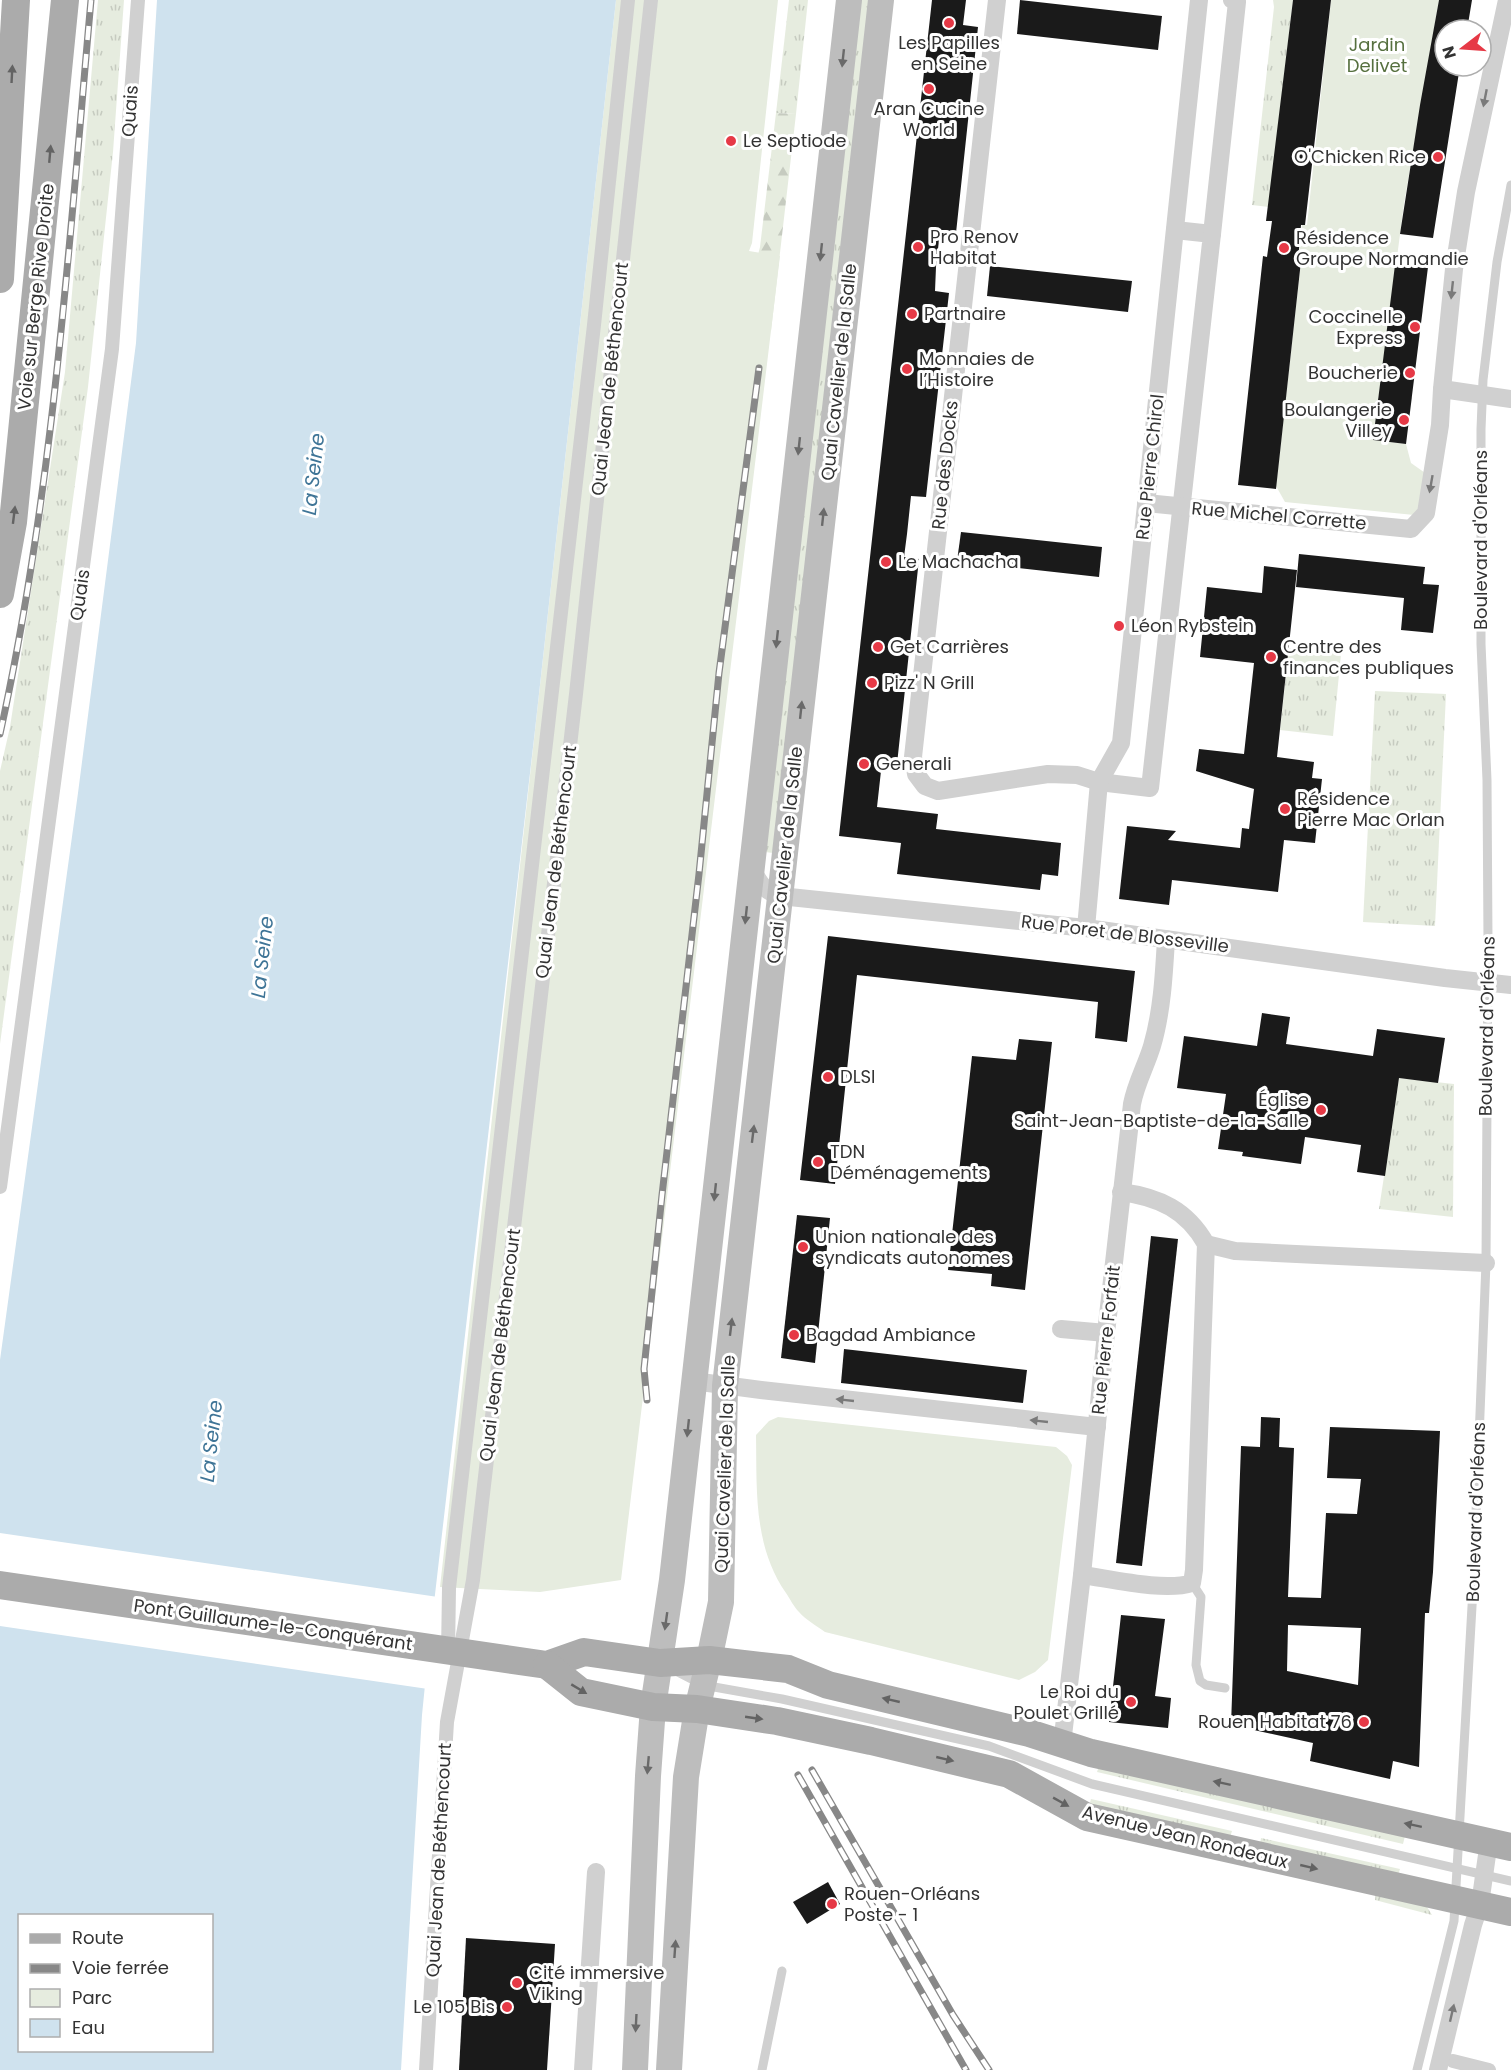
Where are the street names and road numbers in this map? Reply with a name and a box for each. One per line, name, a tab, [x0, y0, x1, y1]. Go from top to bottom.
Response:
street label: Quais	[115, 84, 144, 138]
street label: Voie sur Berge Rive Droite	[11, 182, 60, 412]
street label: Quai Jean de Béthencourt	[585, 261, 634, 497]
street label: Quai Cavelier de la Salle	[815, 262, 862, 482]
street label: Rue Pierre Chirol	[1129, 393, 1170, 541]
street label: Rue des Docks	[925, 399, 964, 531]
street label: Boulevard d'Orléans	[1468, 450, 1493, 630]
street label: Rue Michel Corrette	[1191, 495, 1368, 536]
street label: Quais	[64, 568, 95, 622]
street label: Quai Jean de Béthencourt	[529, 744, 582, 980]
street label: Quai Cavelier de la Salle	[761, 745, 808, 965]
street label: Rue Poret de Blosseville	[1020, 908, 1230, 959]
street label: Boulevard d'Orléans	[1472, 936, 1501, 1116]
street label: Quai Jean de Béthencourt	[473, 1227, 526, 1463]
street label: Rue Pierre Forfait	[1085, 1264, 1126, 1416]
street label: Quai Cavelier de la Salle	[708, 1354, 741, 1573]
street label: Boulevard d'Orléans	[1460, 1422, 1491, 1602]
street label: Pont Guillaume-le-Conquérant	[132, 1593, 414, 1656]
street label: Quai Jean de Béthencourt	[420, 1742, 457, 1978]
street label: Avenue Jean Rondeaux	[1080, 1799, 1291, 1874]

